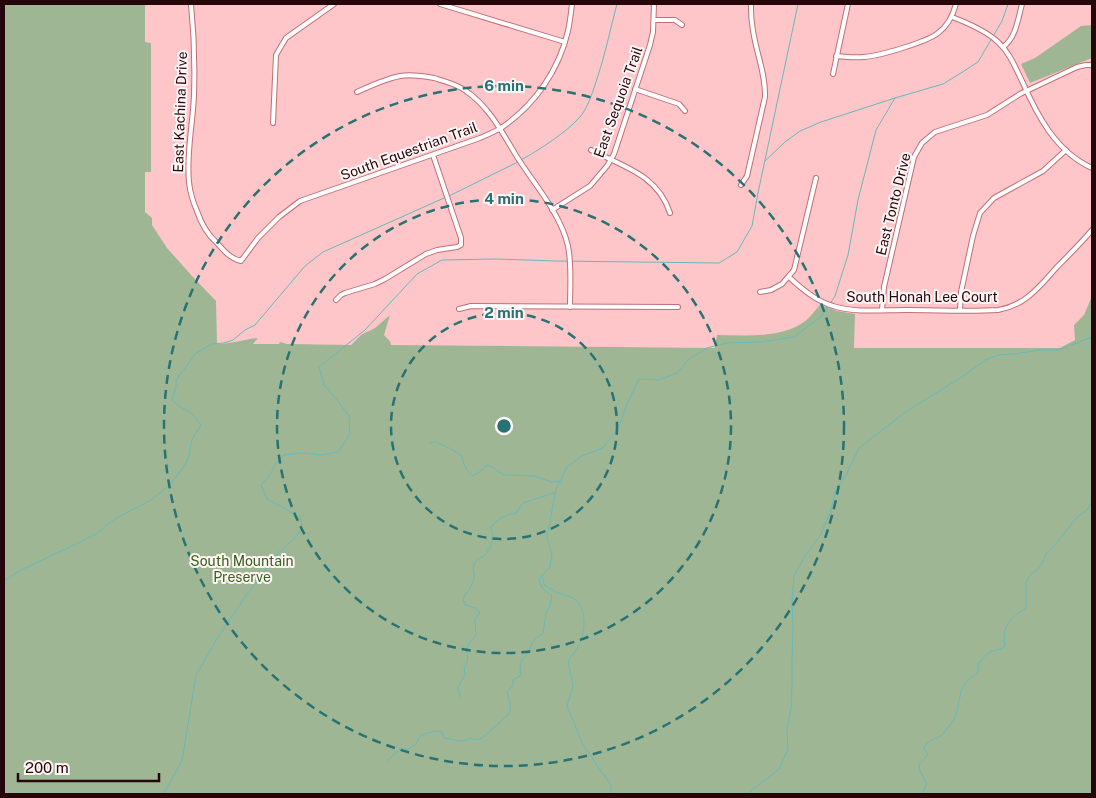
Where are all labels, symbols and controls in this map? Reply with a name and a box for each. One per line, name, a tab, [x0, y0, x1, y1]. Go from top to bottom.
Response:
street label: East Sequoia Trail	[590, 44, 646, 160]
street label: East Kachina Drive	[170, 51, 190, 173]
text: 6 min	[484, 77, 524, 94]
street label: South Equestrian Trail	[338, 119, 480, 183]
street label: East Tonto Drive	[873, 151, 913, 257]
text: 4 min	[484, 190, 524, 207]
street label: South Honah Lee Court	[846, 289, 998, 305]
text: 2 min	[484, 304, 524, 321]
centre of rings	[495, 417, 513, 435]
park label: South Mountain Preserve	[190, 553, 294, 585]
scale bar	[18, 750, 159, 782]
text: 200 m	[25, 759, 69, 776]

